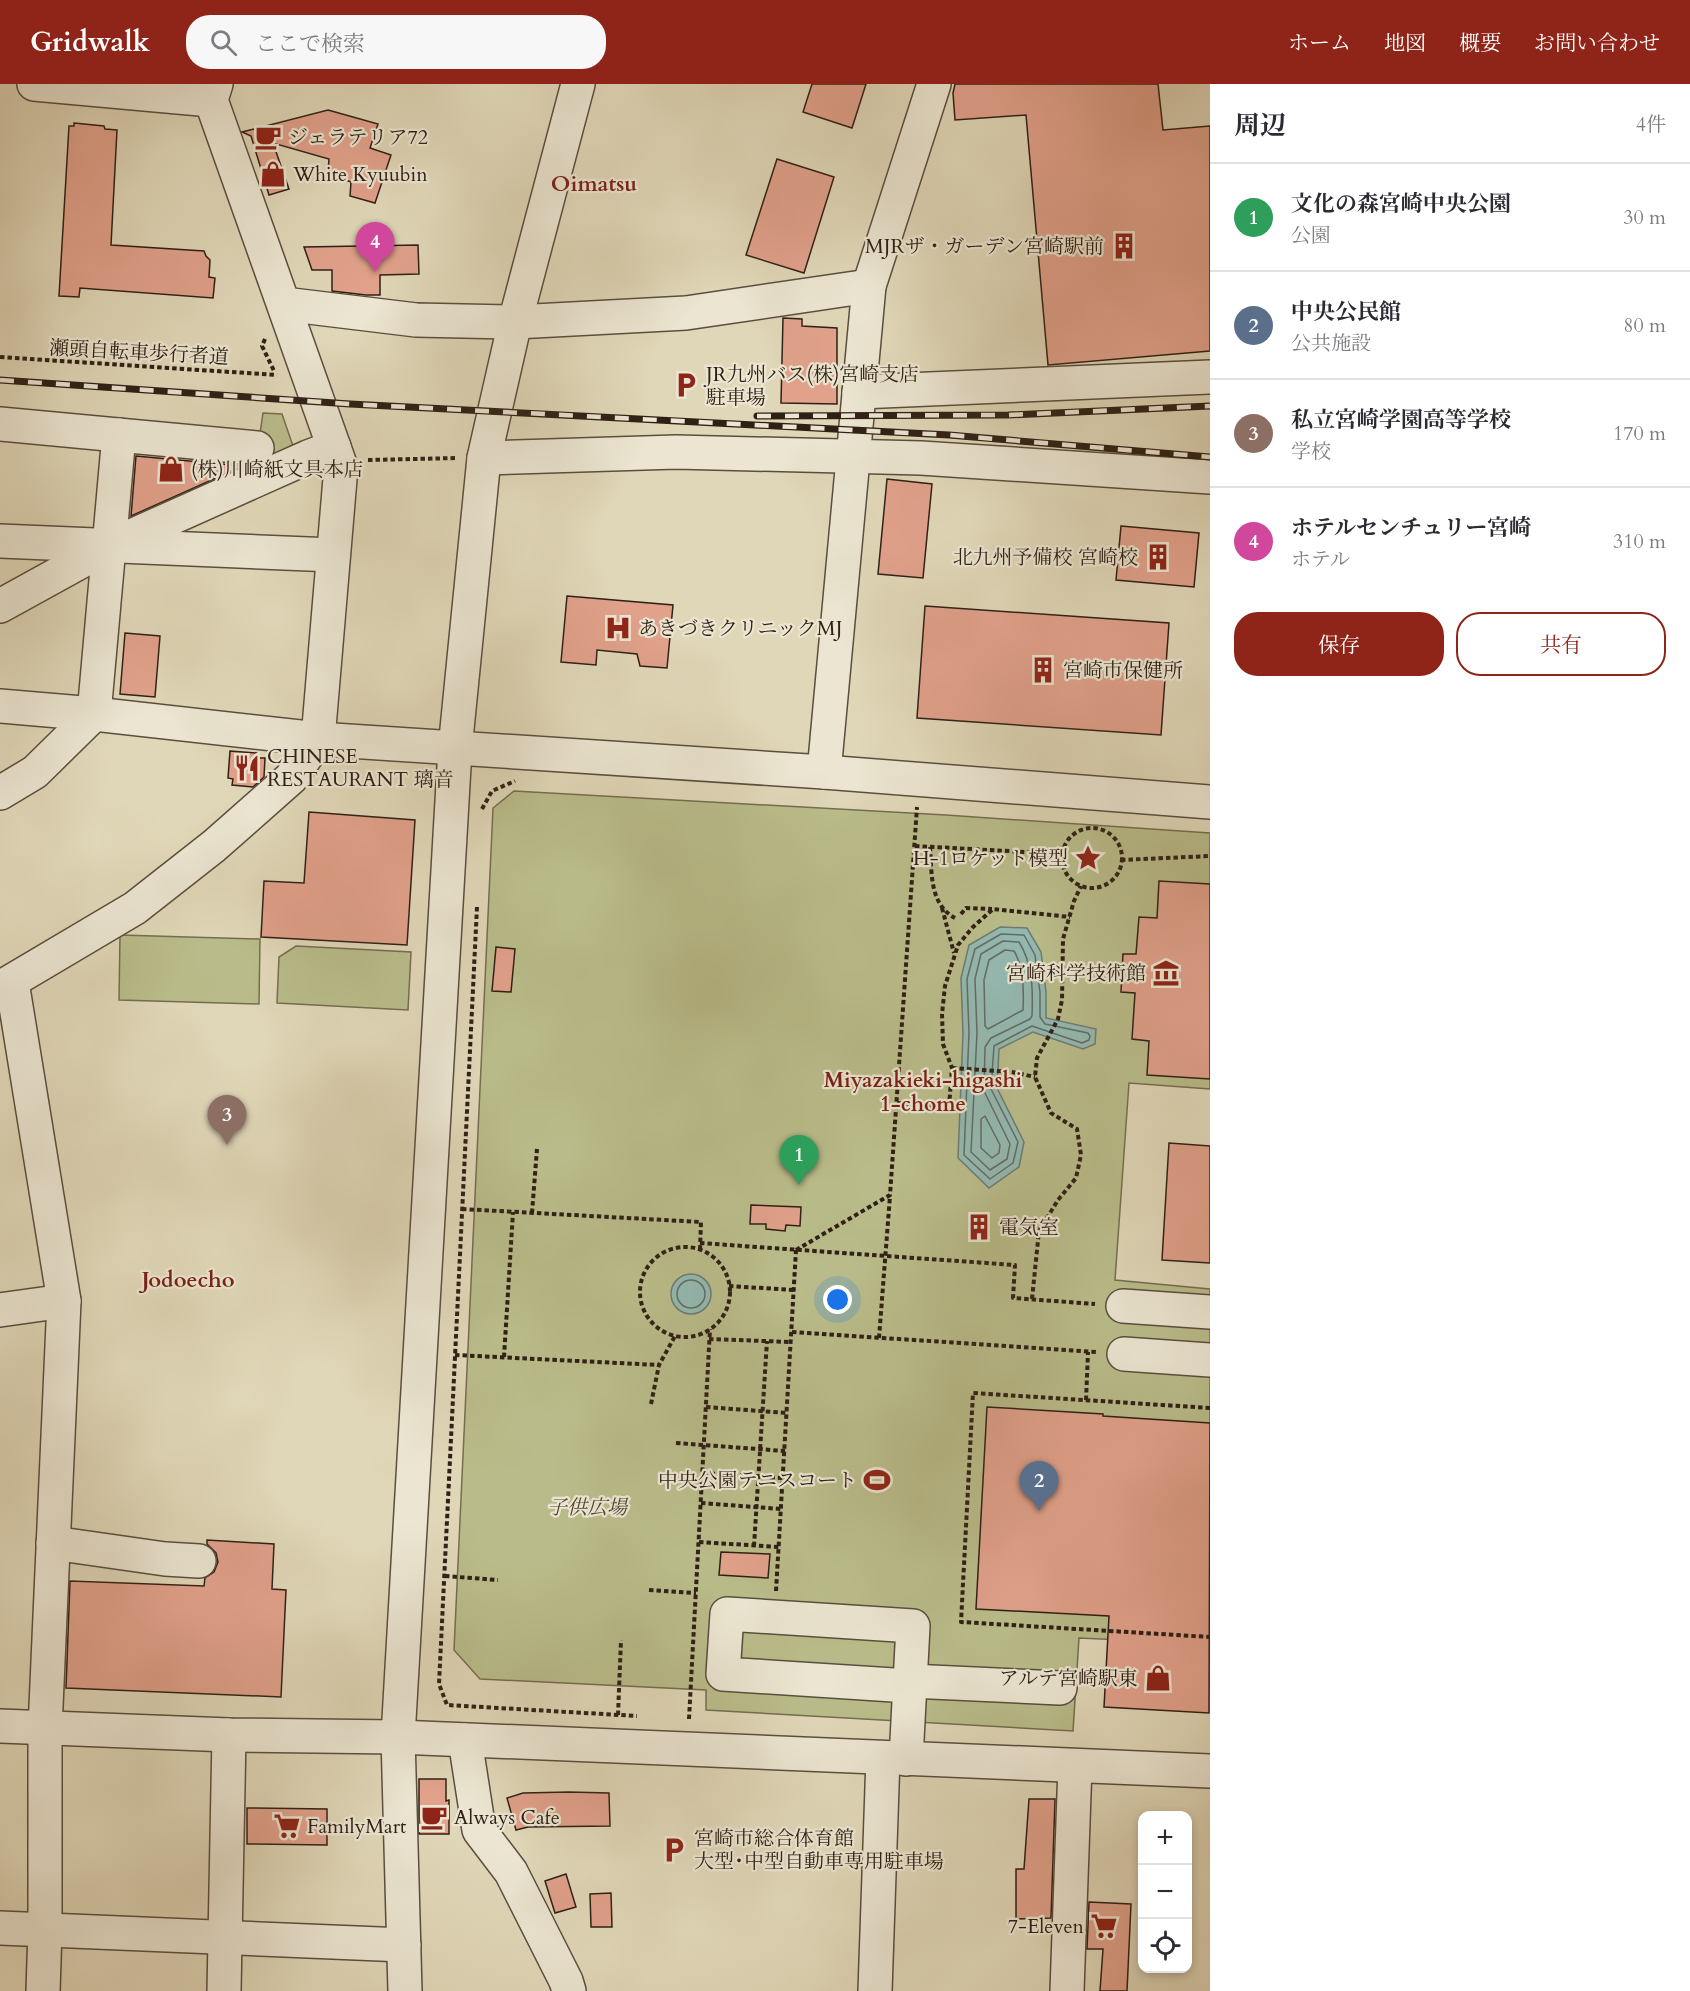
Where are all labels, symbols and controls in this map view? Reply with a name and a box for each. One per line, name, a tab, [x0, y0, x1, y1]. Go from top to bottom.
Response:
search box	[186, 15, 606, 69]
text: Gridwalk	[30, 23, 150, 61]
icon: search	[207, 26, 240, 59]
text: ここで検索	[255, 29, 365, 59]
text: ホーム	[1288, 29, 1351, 58]
text: 地図	[1384, 29, 1426, 58]
text: 概要	[1459, 29, 1501, 58]
text: お問い合わせ	[1534, 29, 1660, 58]
text: 周辺	[1234, 108, 1286, 143]
text: 4件	[1636, 111, 1666, 138]
cafe icon: ジェラテリア72	[253, 122, 283, 152]
place label: ジェラテリア72	[288, 124, 428, 151]
shop icon: White Kyuubin	[258, 159, 288, 189]
place label: White Kyuubin	[292, 161, 428, 188]
district label: Oimatsu	[551, 169, 637, 199]
text: 文化の森宮崎中央公園	[1291, 189, 1511, 219]
text: 1	[1248, 204, 1259, 231]
text: 30 m	[1623, 204, 1666, 231]
pin: 4	[356, 222, 394, 272]
text: 公園	[1291, 222, 1331, 249]
building icon: MJRザ・ガーデン宮崎駅前	[1109, 231, 1139, 261]
place label: MJRザ・ガーデン宮崎駅前	[865, 233, 1104, 260]
text: 中央公民館	[1291, 297, 1401, 327]
text: 2	[1248, 312, 1259, 339]
text: 80 m	[1623, 312, 1666, 339]
text: 公共施設	[1291, 330, 1371, 357]
street label: 瀬頭自転車歩行者道	[48, 334, 230, 371]
place label: JR九州バス(株)宮崎支店 駐車場	[703, 361, 919, 411]
parking icon: JR九州バス(株)宮崎支店 駐車場	[671, 370, 701, 400]
text: 私立宮崎学園高等学校	[1291, 405, 1511, 435]
text: 3	[1248, 420, 1259, 447]
text: 170 m	[1613, 420, 1666, 447]
text: 学校	[1291, 438, 1331, 465]
shop icon: (株)川崎紙文具本店	[156, 454, 186, 484]
place label: (株)川崎紙文具本店	[191, 456, 364, 483]
text: ホテルセンチュリー宮崎	[1291, 513, 1531, 543]
text: 4	[1248, 528, 1259, 555]
text: 310 m	[1613, 528, 1666, 555]
building icon: 北九州予備校 宮崎校	[1143, 542, 1173, 572]
place label: 北九州予備校 宮崎校	[953, 544, 1138, 571]
text: ホテル	[1291, 546, 1350, 573]
button: 保存	[1234, 612, 1444, 676]
button: 共有	[1456, 612, 1666, 676]
hospital icon: あきづきクリニックMJ	[603, 613, 633, 643]
place label: あきづきクリニックMJ	[638, 615, 842, 642]
building icon: 宮崎市保健所	[1028, 655, 1058, 685]
place label: 宮崎市保健所	[1063, 657, 1183, 684]
place label: CHINESE RESTAURANT 璃音	[267, 743, 454, 793]
restaurant icon: CHINESE RESTAURANT 璃音	[232, 753, 262, 783]
place icon: H-1ロケット模型	[1073, 843, 1103, 873]
place label: H-1ロケット模型	[913, 845, 1068, 872]
museum icon: 宮崎科学技術館	[1151, 958, 1181, 988]
place label: 宮崎科学技術館	[1006, 960, 1146, 987]
district label: Miyazakieki-higashi 1-chome	[824, 1066, 1023, 1119]
pin: 3	[208, 1096, 246, 1145]
pin: 1	[780, 1136, 818, 1185]
building icon: 電気室	[964, 1212, 994, 1242]
place label: 電気室	[999, 1214, 1059, 1241]
district label: Jodoecho	[138, 1265, 235, 1295]
your location	[823, 1285, 852, 1314]
pin: 2	[1020, 1462, 1058, 1511]
sports icon: 中央公園テニスコート	[862, 1465, 892, 1495]
place label: 中央公園テニスコート	[658, 1467, 857, 1494]
park label: 子供広場	[547, 1494, 629, 1521]
shop icon: アルテ宮崎駅東	[1143, 1663, 1173, 1693]
place label: アルテ宮崎駅東	[999, 1665, 1138, 1692]
cafe icon: Always Cafe	[419, 1802, 449, 1832]
place label: Always Cafe	[454, 1804, 560, 1831]
supermarket icon: FamilyMart	[272, 1811, 302, 1841]
map controls	[1138, 1811, 1192, 1973]
button: +	[1138, 1811, 1192, 1865]
place label: FamilyMart	[307, 1813, 407, 1840]
place label: 宮崎市総合体育館 大型･中型自動車専用駐車場	[694, 1825, 944, 1875]
parking icon: 宮崎市総合体育館 大型･中型自動車専用駐車場	[659, 1835, 689, 1865]
button: −	[1138, 1865, 1192, 1919]
supermarket icon: 7-Eleven	[1089, 1911, 1119, 1941]
place label: 7-Eleven	[1008, 1913, 1085, 1940]
button: locate	[1138, 1919, 1192, 1973]

